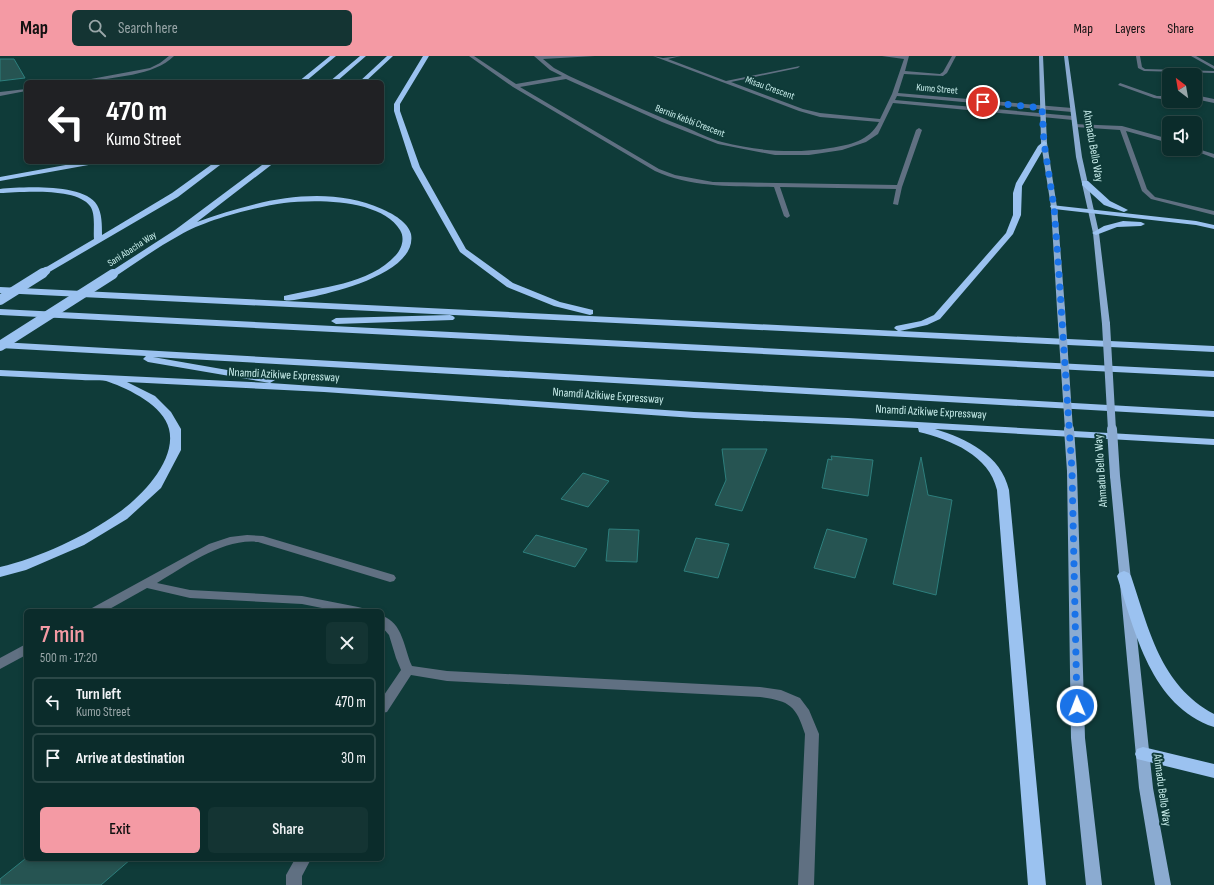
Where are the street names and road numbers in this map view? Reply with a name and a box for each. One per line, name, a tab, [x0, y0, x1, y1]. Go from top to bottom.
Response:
street label: Misau Crescent	[744, 74, 796, 102]
street label: Kumo Street	[916, 81, 958, 97]
street label: Bernin Kebbi Crescent	[653, 102, 727, 140]
street label: Ahmadu Bello Way	[1079, 108, 1107, 184]
street label: Sani Abacha Way	[105, 229, 159, 269]
street label: Nnamdi Azikiwe Expressway	[228, 365, 340, 385]
street label: Nnamdi Azikiwe Expressway	[552, 385, 664, 407]
street label: Nnamdi Azikiwe Expressway	[875, 402, 987, 422]
street label: Ahmadu Bello Way	[1091, 434, 1111, 509]
street label: Ahmadu Bello Way	[1149, 752, 1175, 827]

